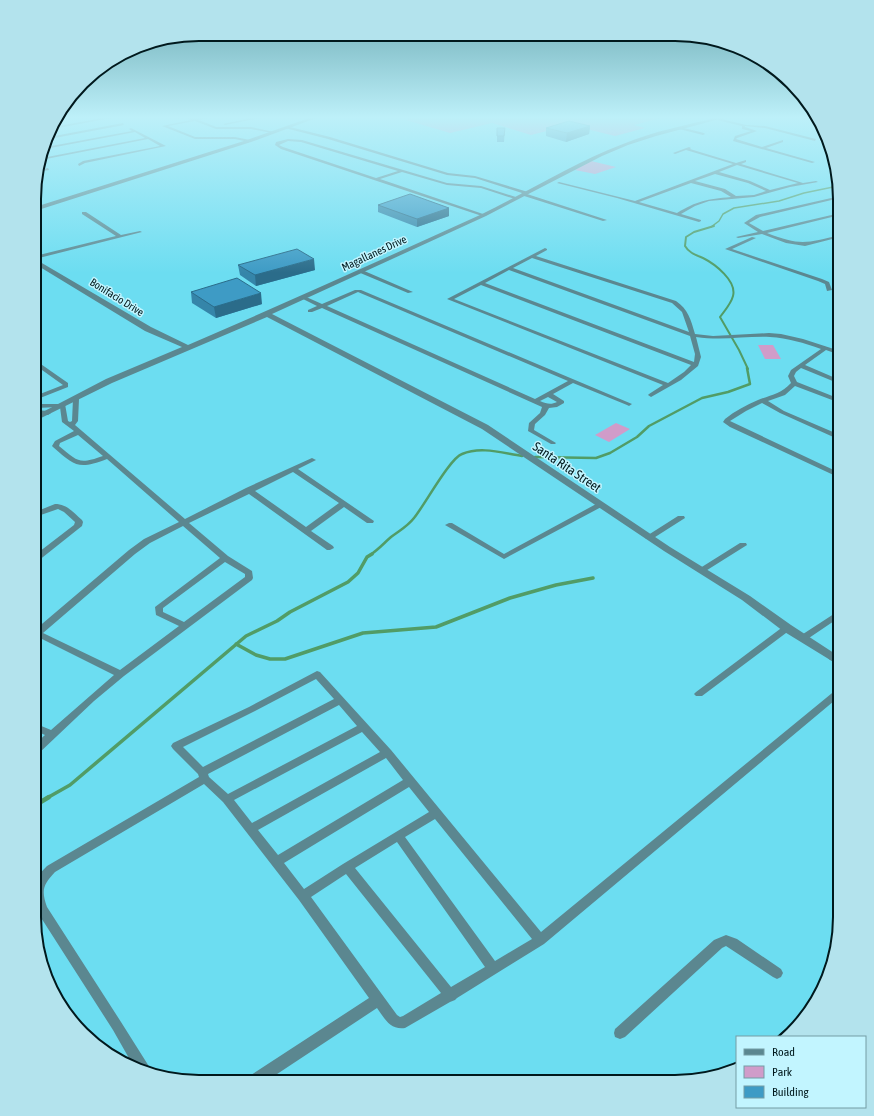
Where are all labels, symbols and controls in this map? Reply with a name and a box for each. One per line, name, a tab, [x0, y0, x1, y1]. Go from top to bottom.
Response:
street label: Magallanes Drive	[340, 233, 408, 273]
street label: Bonifacio Drive	[88, 276, 146, 318]
street label: Santa Rita Street	[530, 439, 604, 495]
legend	[736, 1036, 866, 1108]
text: Road	[772, 1045, 795, 1059]
text: Park	[772, 1065, 793, 1079]
text: Building	[772, 1085, 810, 1099]

